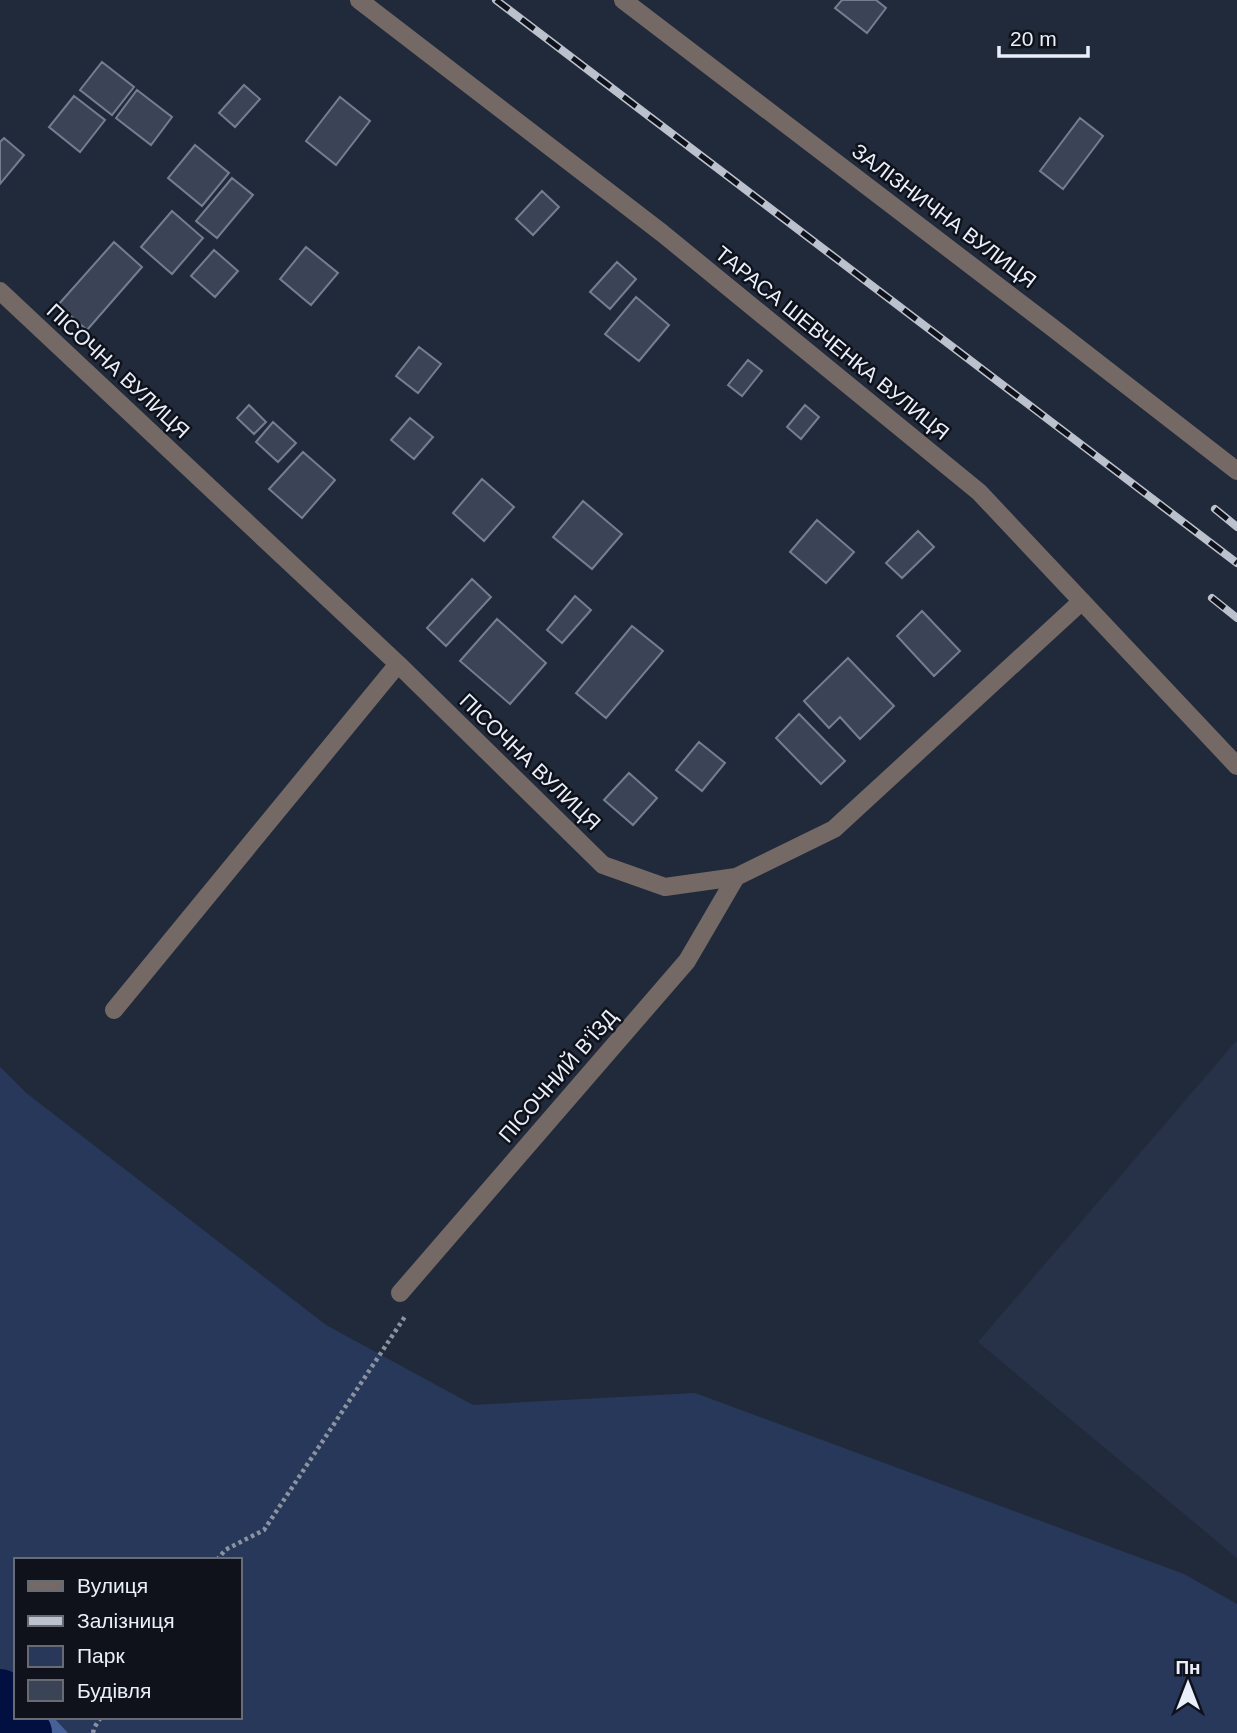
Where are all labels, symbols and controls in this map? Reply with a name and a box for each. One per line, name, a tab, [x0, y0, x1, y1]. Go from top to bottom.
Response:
scale bar	[999, 14, 1088, 58]
text: 20 m	[1010, 27, 1057, 50]
street label: ЗАЛІЗНИЧНА ВУЛИЦЯ	[848, 139, 1041, 292]
street label: ТАРАСА ШЕВЧЕНКА ВУЛИЦЯ	[711, 241, 954, 444]
street label: ПІСОЧНА ВУЛИЦЯ	[42, 299, 194, 442]
street label: ПІСОЧНА ВУЛИЦЯ	[455, 689, 605, 835]
street label: ПІСОЧНИЙ В’ЇЗД	[494, 1005, 621, 1147]
legend	[14, 1558, 242, 1719]
text: Вулиця	[77, 1574, 148, 1597]
text: Залізниця	[77, 1609, 175, 1632]
text: Парк	[77, 1644, 125, 1667]
north arrow	[1153, 1649, 1223, 1719]
text: Пн	[1175, 1657, 1201, 1678]
text: Будівля	[77, 1679, 151, 1702]

